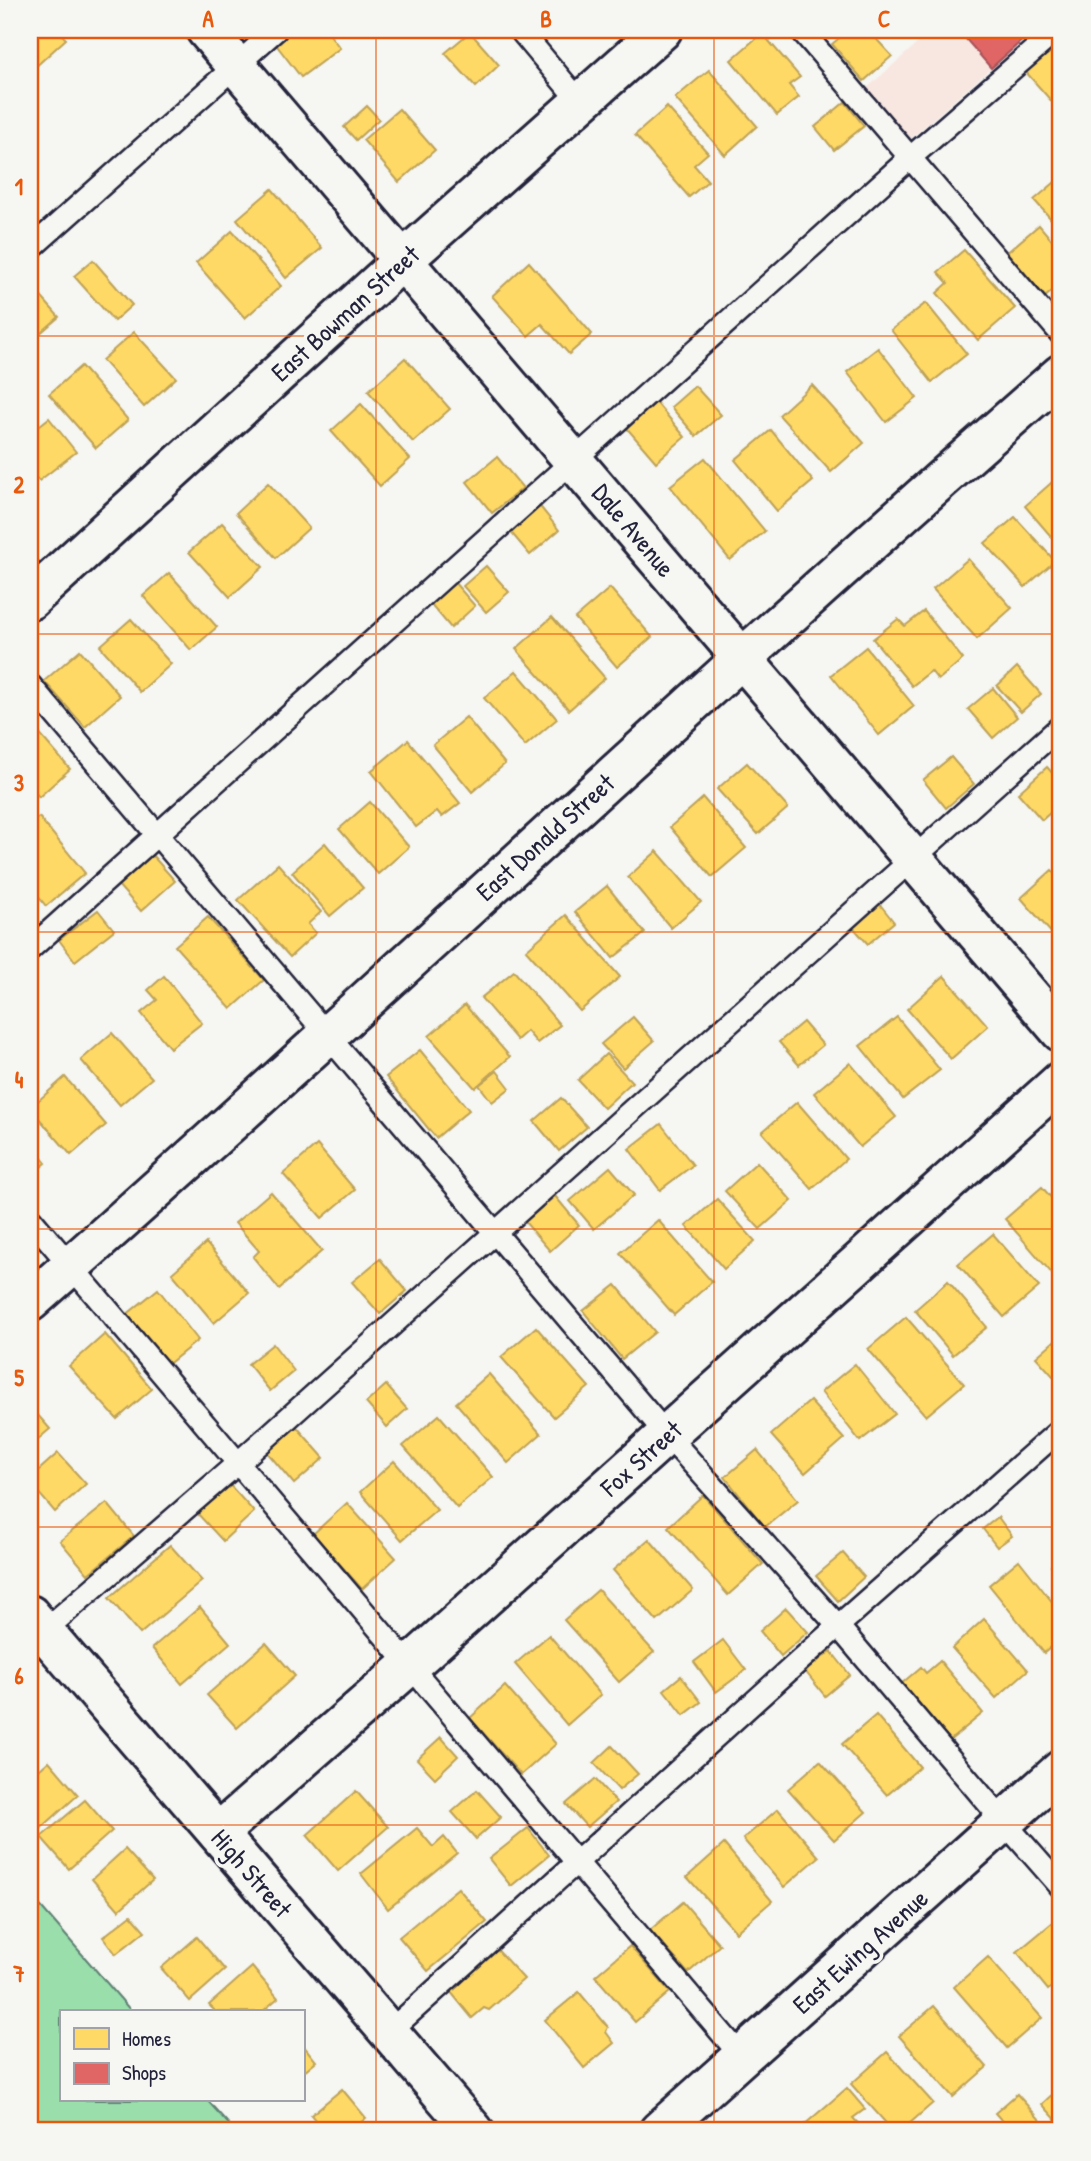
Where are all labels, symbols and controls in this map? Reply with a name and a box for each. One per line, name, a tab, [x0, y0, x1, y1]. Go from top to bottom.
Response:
text: A	[202, 3, 214, 34]
text: B	[540, 3, 552, 34]
text: C	[878, 3, 890, 34]
text: 1	[15, 171, 23, 202]
street label: East Bowman Street	[263, 236, 428, 389]
text: 2	[14, 469, 25, 500]
street label: Dale Avenue	[585, 476, 683, 584]
street label: East Donald Street	[468, 765, 622, 909]
text: 3	[14, 767, 24, 798]
text: 4	[15, 1064, 24, 1095]
text: 5	[14, 1362, 24, 1393]
street label: Fox Street	[592, 1411, 690, 1505]
text: 6	[14, 1660, 24, 1691]
street label: High Street	[204, 1821, 301, 1926]
street label: East Ewing Avenue	[785, 1881, 935, 2021]
text: 7	[12, 1958, 25, 1989]
legend	[60, 2010, 304, 2102]
text: Homes	[122, 2024, 171, 2053]
text: Shops	[122, 2058, 166, 2087]

